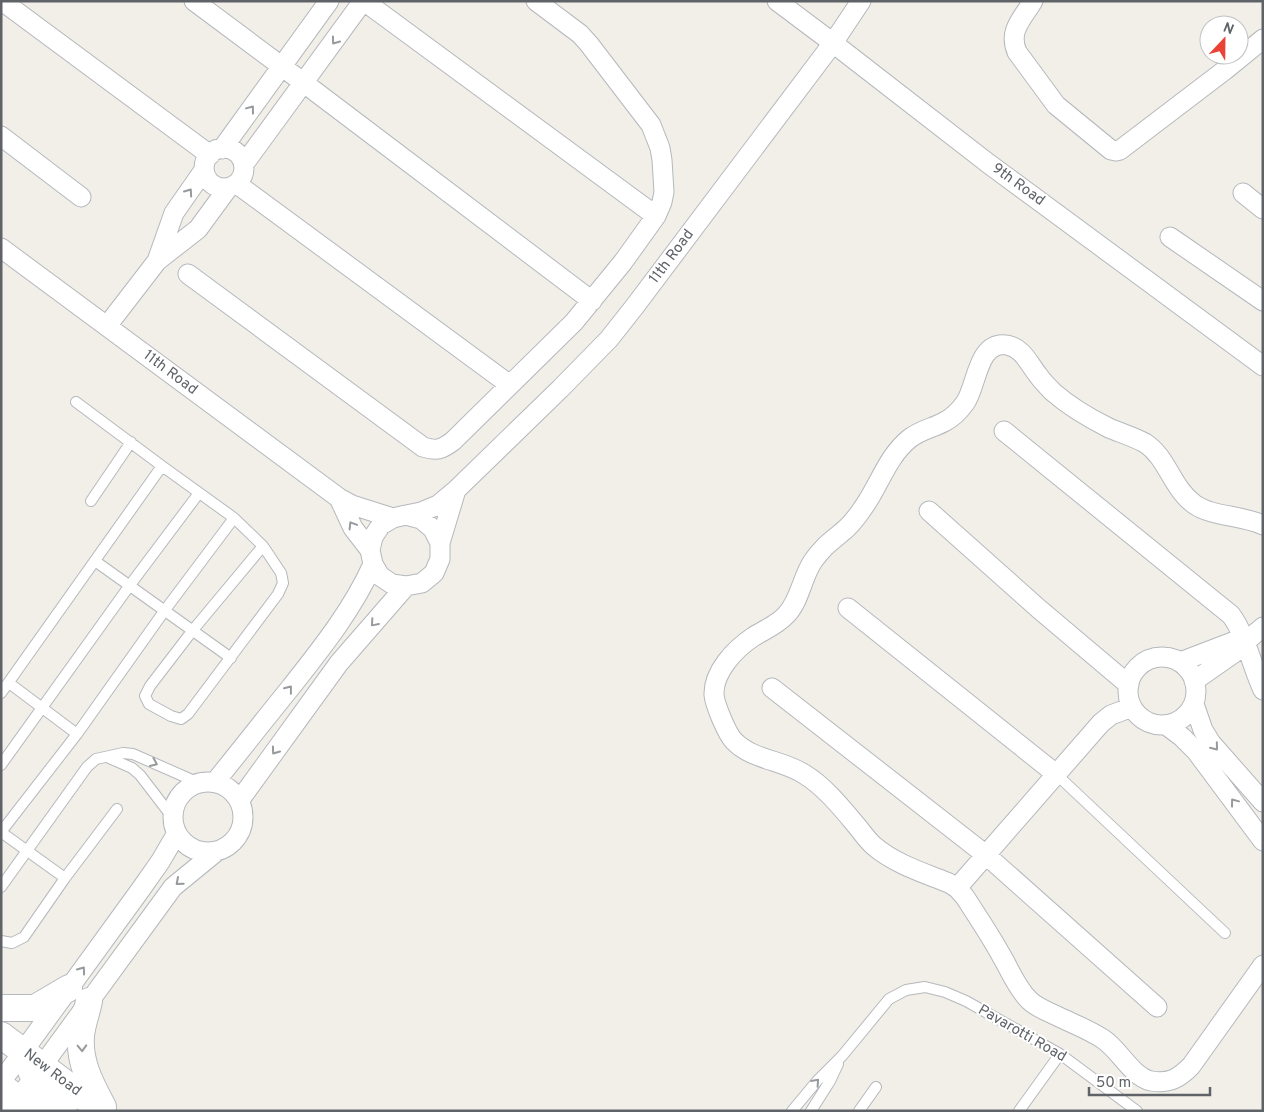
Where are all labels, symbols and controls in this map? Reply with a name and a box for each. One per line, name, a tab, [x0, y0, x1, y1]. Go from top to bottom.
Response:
north arrow	[1199, 15, 1249, 65]
text: N	[1220, 20, 1236, 39]
one-way arrow	[331, 35, 341, 44]
one-way arrow	[245, 105, 254, 115]
street label: 9th Road	[988, 159, 1048, 211]
one-way arrow	[183, 188, 192, 197]
street label: 11th Road	[645, 226, 699, 288]
street label: 11th Road	[139, 346, 201, 400]
one-way arrow	[349, 522, 359, 531]
one-way arrow	[370, 617, 379, 626]
one-way arrow	[283, 686, 292, 695]
one-way arrow	[1209, 742, 1218, 751]
one-way arrow	[272, 746, 281, 755]
one-way arrow	[149, 756, 158, 767]
one-way arrow	[1231, 799, 1239, 808]
one-way arrow	[176, 876, 185, 885]
one-way arrow	[76, 966, 85, 976]
street label: Pavarotti Road	[974, 1001, 1070, 1067]
street label: New Road	[19, 1045, 85, 1101]
one-way arrow	[76, 1045, 87, 1053]
scale bar	[1089, 1064, 1210, 1096]
text: 50 m	[1096, 1074, 1131, 1093]
one-way arrow	[810, 1079, 819, 1088]

